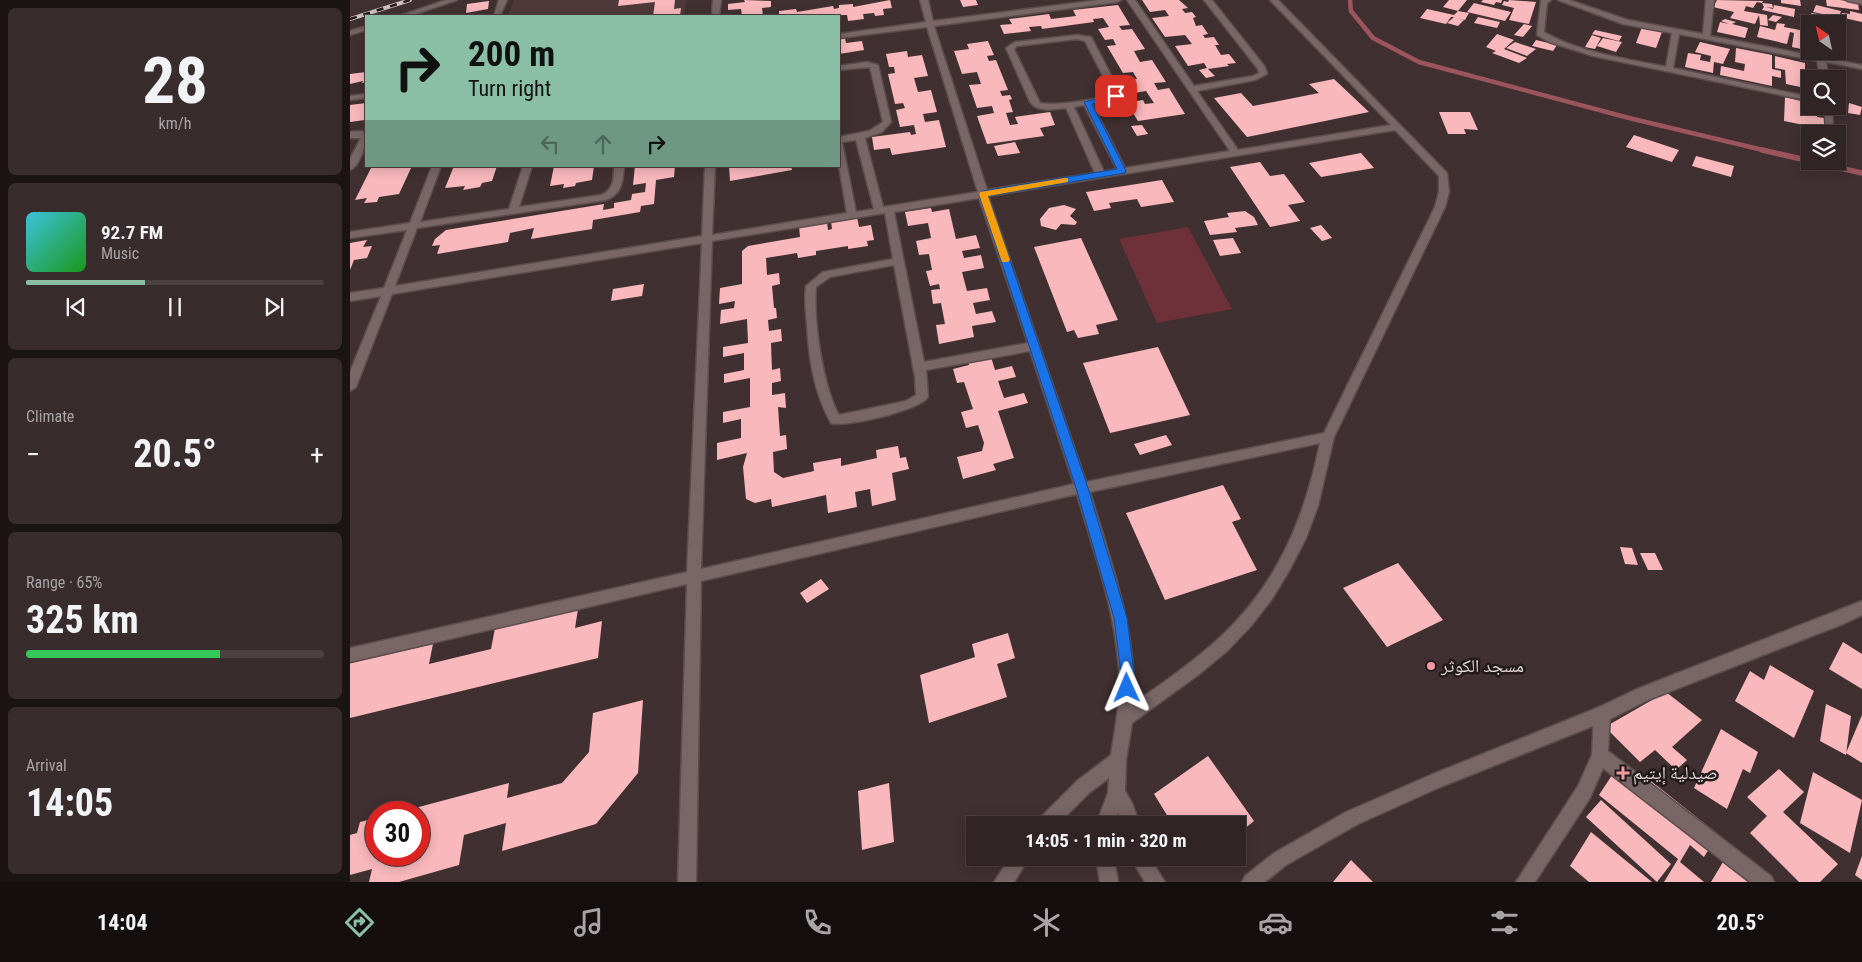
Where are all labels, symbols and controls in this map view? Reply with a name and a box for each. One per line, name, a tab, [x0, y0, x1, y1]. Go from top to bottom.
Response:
north arrow	[1801, 15, 1846, 60]
map controls	[1801, 15, 1846, 170]
text: 200 m	[468, 34, 555, 75]
icon: right	[385, 35, 450, 100]
text: 28	[142, 43, 208, 119]
button: search	[1801, 70, 1846, 115]
pin	[1095, 75, 1137, 117]
text: Turn right	[468, 76, 551, 101]
icon: arrive	[1102, 82, 1130, 110]
text: km/h	[159, 114, 191, 133]
button: layers	[1801, 125, 1846, 170]
icon: left	[536, 130, 564, 158]
icon: ahead	[589, 130, 617, 158]
icon: right	[642, 130, 670, 158]
text: 92.7 FM	[101, 221, 163, 244]
text: Music	[101, 244, 139, 263]
icon: previous	[62, 293, 90, 321]
icon: pause	[161, 293, 189, 321]
icon: next	[260, 293, 288, 321]
text: Climate	[26, 407, 74, 426]
text: 20.5°	[133, 432, 217, 476]
text: −	[26, 438, 40, 471]
text: +	[310, 438, 324, 471]
text: Range · 65%	[26, 573, 102, 592]
text: 325 km	[26, 598, 139, 642]
place label: مسجد الكوثر	[1440, 655, 1524, 676]
marker: مسجد الكوثر	[1425, 660, 1437, 672]
position arrow	[1100, 661, 1152, 713]
text: Arrival	[26, 756, 67, 775]
place label: صيدلية إيتيم	[1633, 762, 1718, 785]
marker: صيدلية إيتيم	[1617, 767, 1629, 779]
text: 14:05	[26, 781, 113, 825]
speed limit sign: 30	[365, 801, 430, 866]
text: 14:05 · 1 min · 320 m	[1025, 829, 1187, 852]
icon: directions	[342, 905, 377, 940]
icon: music	[571, 905, 606, 940]
icon: phone	[800, 905, 835, 940]
icon: climate	[1029, 905, 1064, 940]
icon: car	[1258, 905, 1293, 940]
icon: filters	[1487, 905, 1522, 940]
text: 14:04	[97, 910, 148, 935]
text: 20.5°	[1717, 910, 1765, 935]

